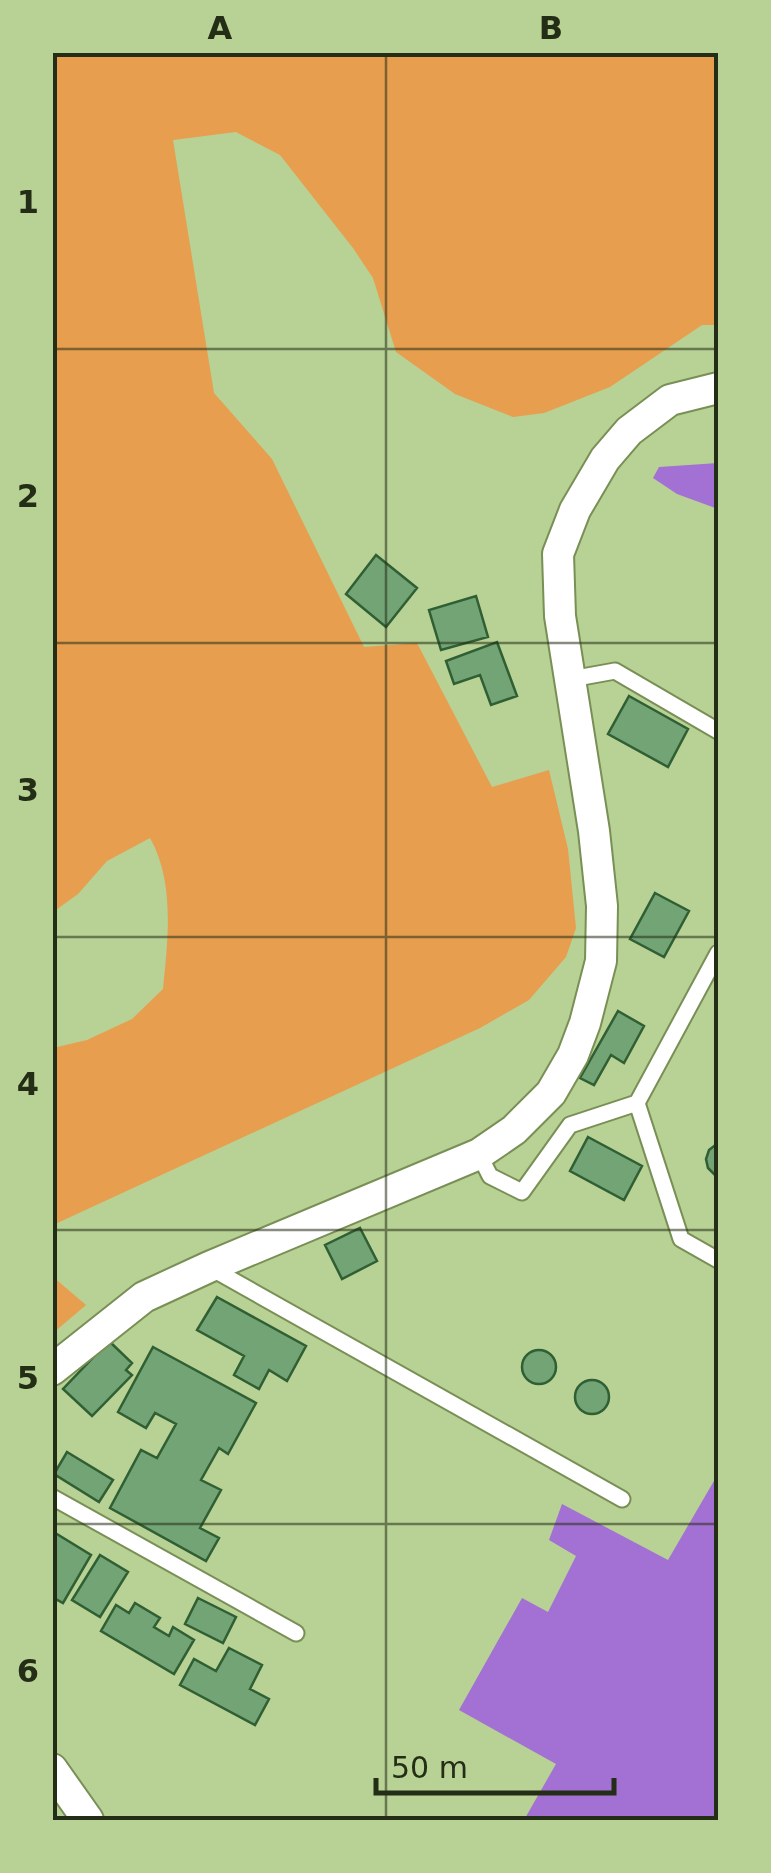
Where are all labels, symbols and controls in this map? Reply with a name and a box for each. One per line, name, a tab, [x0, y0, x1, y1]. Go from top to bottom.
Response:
text: A	[208, 9, 233, 47]
text: B	[539, 9, 563, 47]
text: 1	[17, 183, 39, 221]
text: 2	[17, 477, 39, 515]
text: 3	[17, 771, 39, 809]
text: 4	[17, 1065, 39, 1103]
text: 5	[17, 1359, 39, 1397]
text: 6	[17, 1652, 39, 1690]
scale bar	[376, 1733, 614, 1795]
text: 50 m	[391, 1750, 468, 1785]

